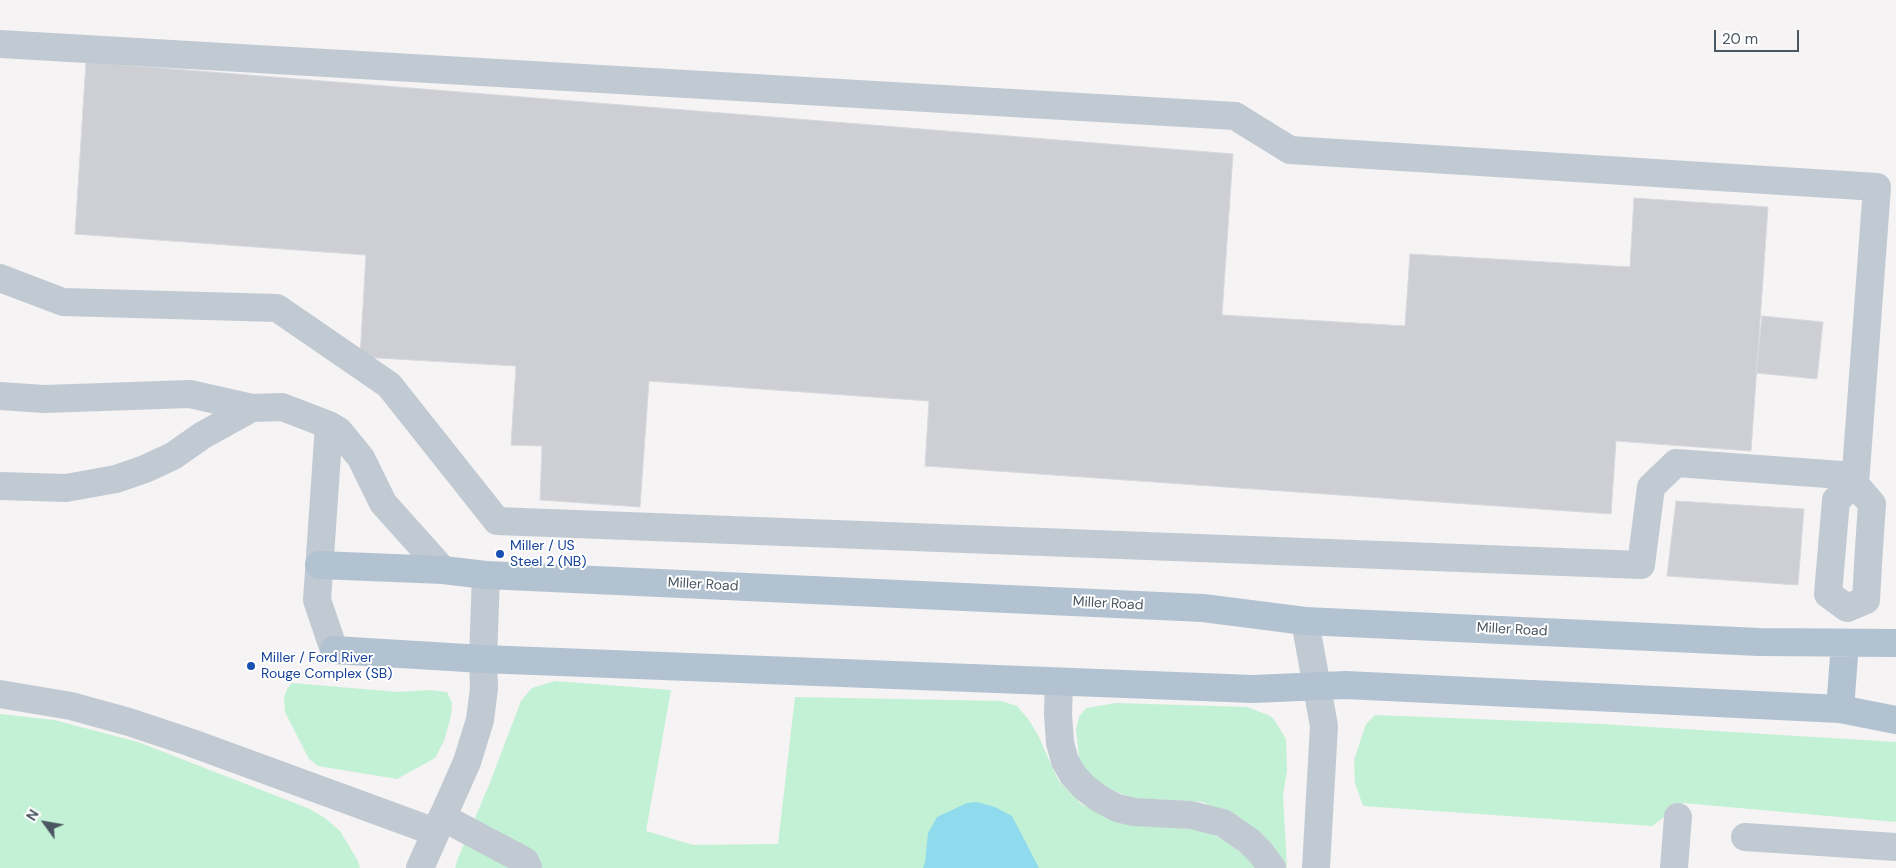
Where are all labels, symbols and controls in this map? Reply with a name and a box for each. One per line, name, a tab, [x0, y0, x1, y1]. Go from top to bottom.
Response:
scale bar	[1716, 20, 1801, 52]
text: 20 m	[1722, 29, 1758, 49]
place label: Miller / US Steel 2 (NB)	[510, 538, 587, 570]
marker: Miller / US Steel 2 (NB)	[494, 548, 506, 560]
street label: Miller Road	[667, 575, 739, 595]
street label: Miller Road	[1072, 594, 1144, 614]
street label: Miller Road	[1476, 620, 1548, 640]
place label: Miller / Ford River Rouge Complex (SB)	[261, 650, 392, 682]
marker: Miller / Ford River Rouge Complex (SB)	[245, 660, 257, 672]
north arrow	[20, 798, 70, 848]
text: N	[22, 806, 43, 824]

